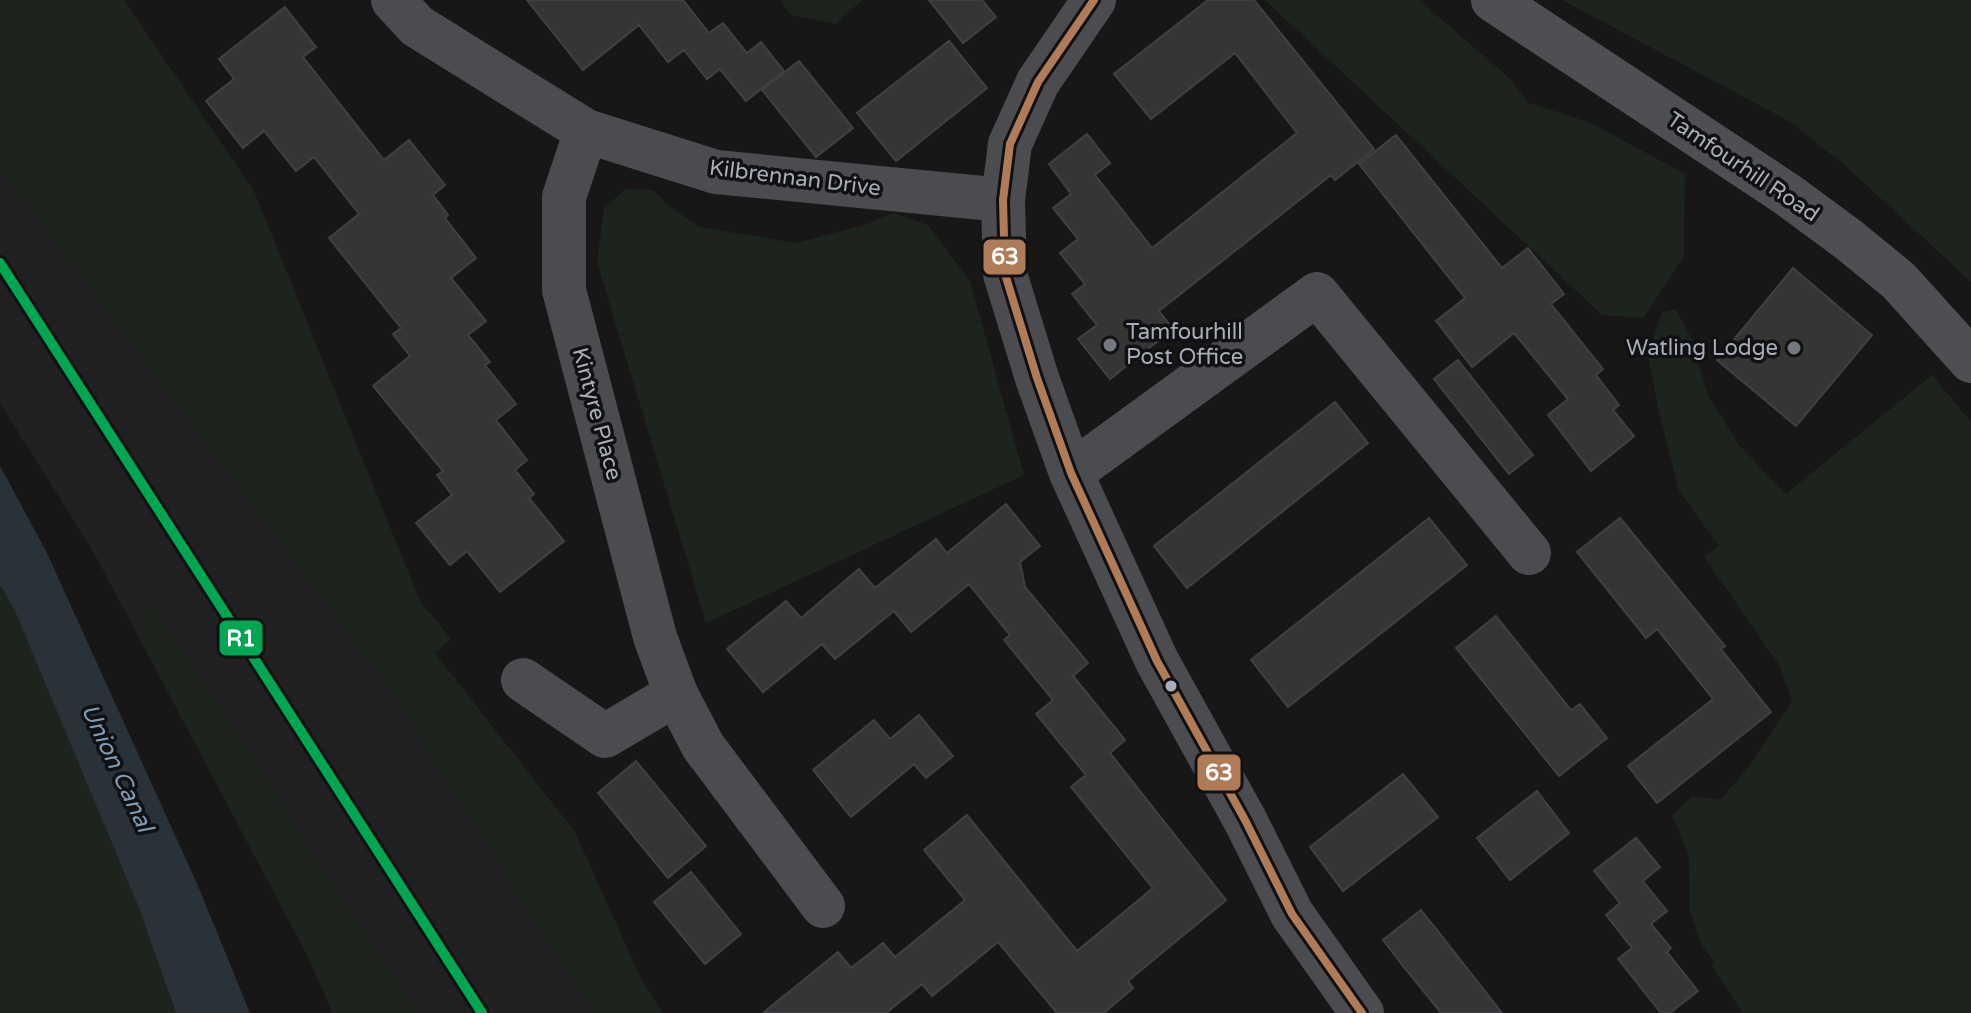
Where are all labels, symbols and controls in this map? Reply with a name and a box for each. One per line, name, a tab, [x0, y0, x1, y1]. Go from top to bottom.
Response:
street label: Tamfourhill Road	[1662, 107, 1824, 227]
street label: Kilbrennan Drive	[708, 155, 882, 201]
line badge: 63	[982, 238, 1027, 276]
text: 63	[991, 244, 1019, 270]
place label: Tamfourhill Post Office	[1126, 319, 1243, 370]
place label: Watling Lodge	[1626, 335, 1778, 361]
marker: Tamfourhill Post Office	[1101, 336, 1119, 354]
marker: Watling Lodge	[1785, 339, 1803, 357]
street label: Kintyre Place	[567, 345, 627, 483]
line badge: R1	[218, 619, 264, 657]
text: R1	[226, 626, 256, 652]
unlabelled marker	[1163, 678, 1179, 694]
water label: Union Canal	[75, 699, 161, 839]
line badge: 63	[1196, 753, 1242, 792]
text: 63	[1205, 760, 1233, 786]

